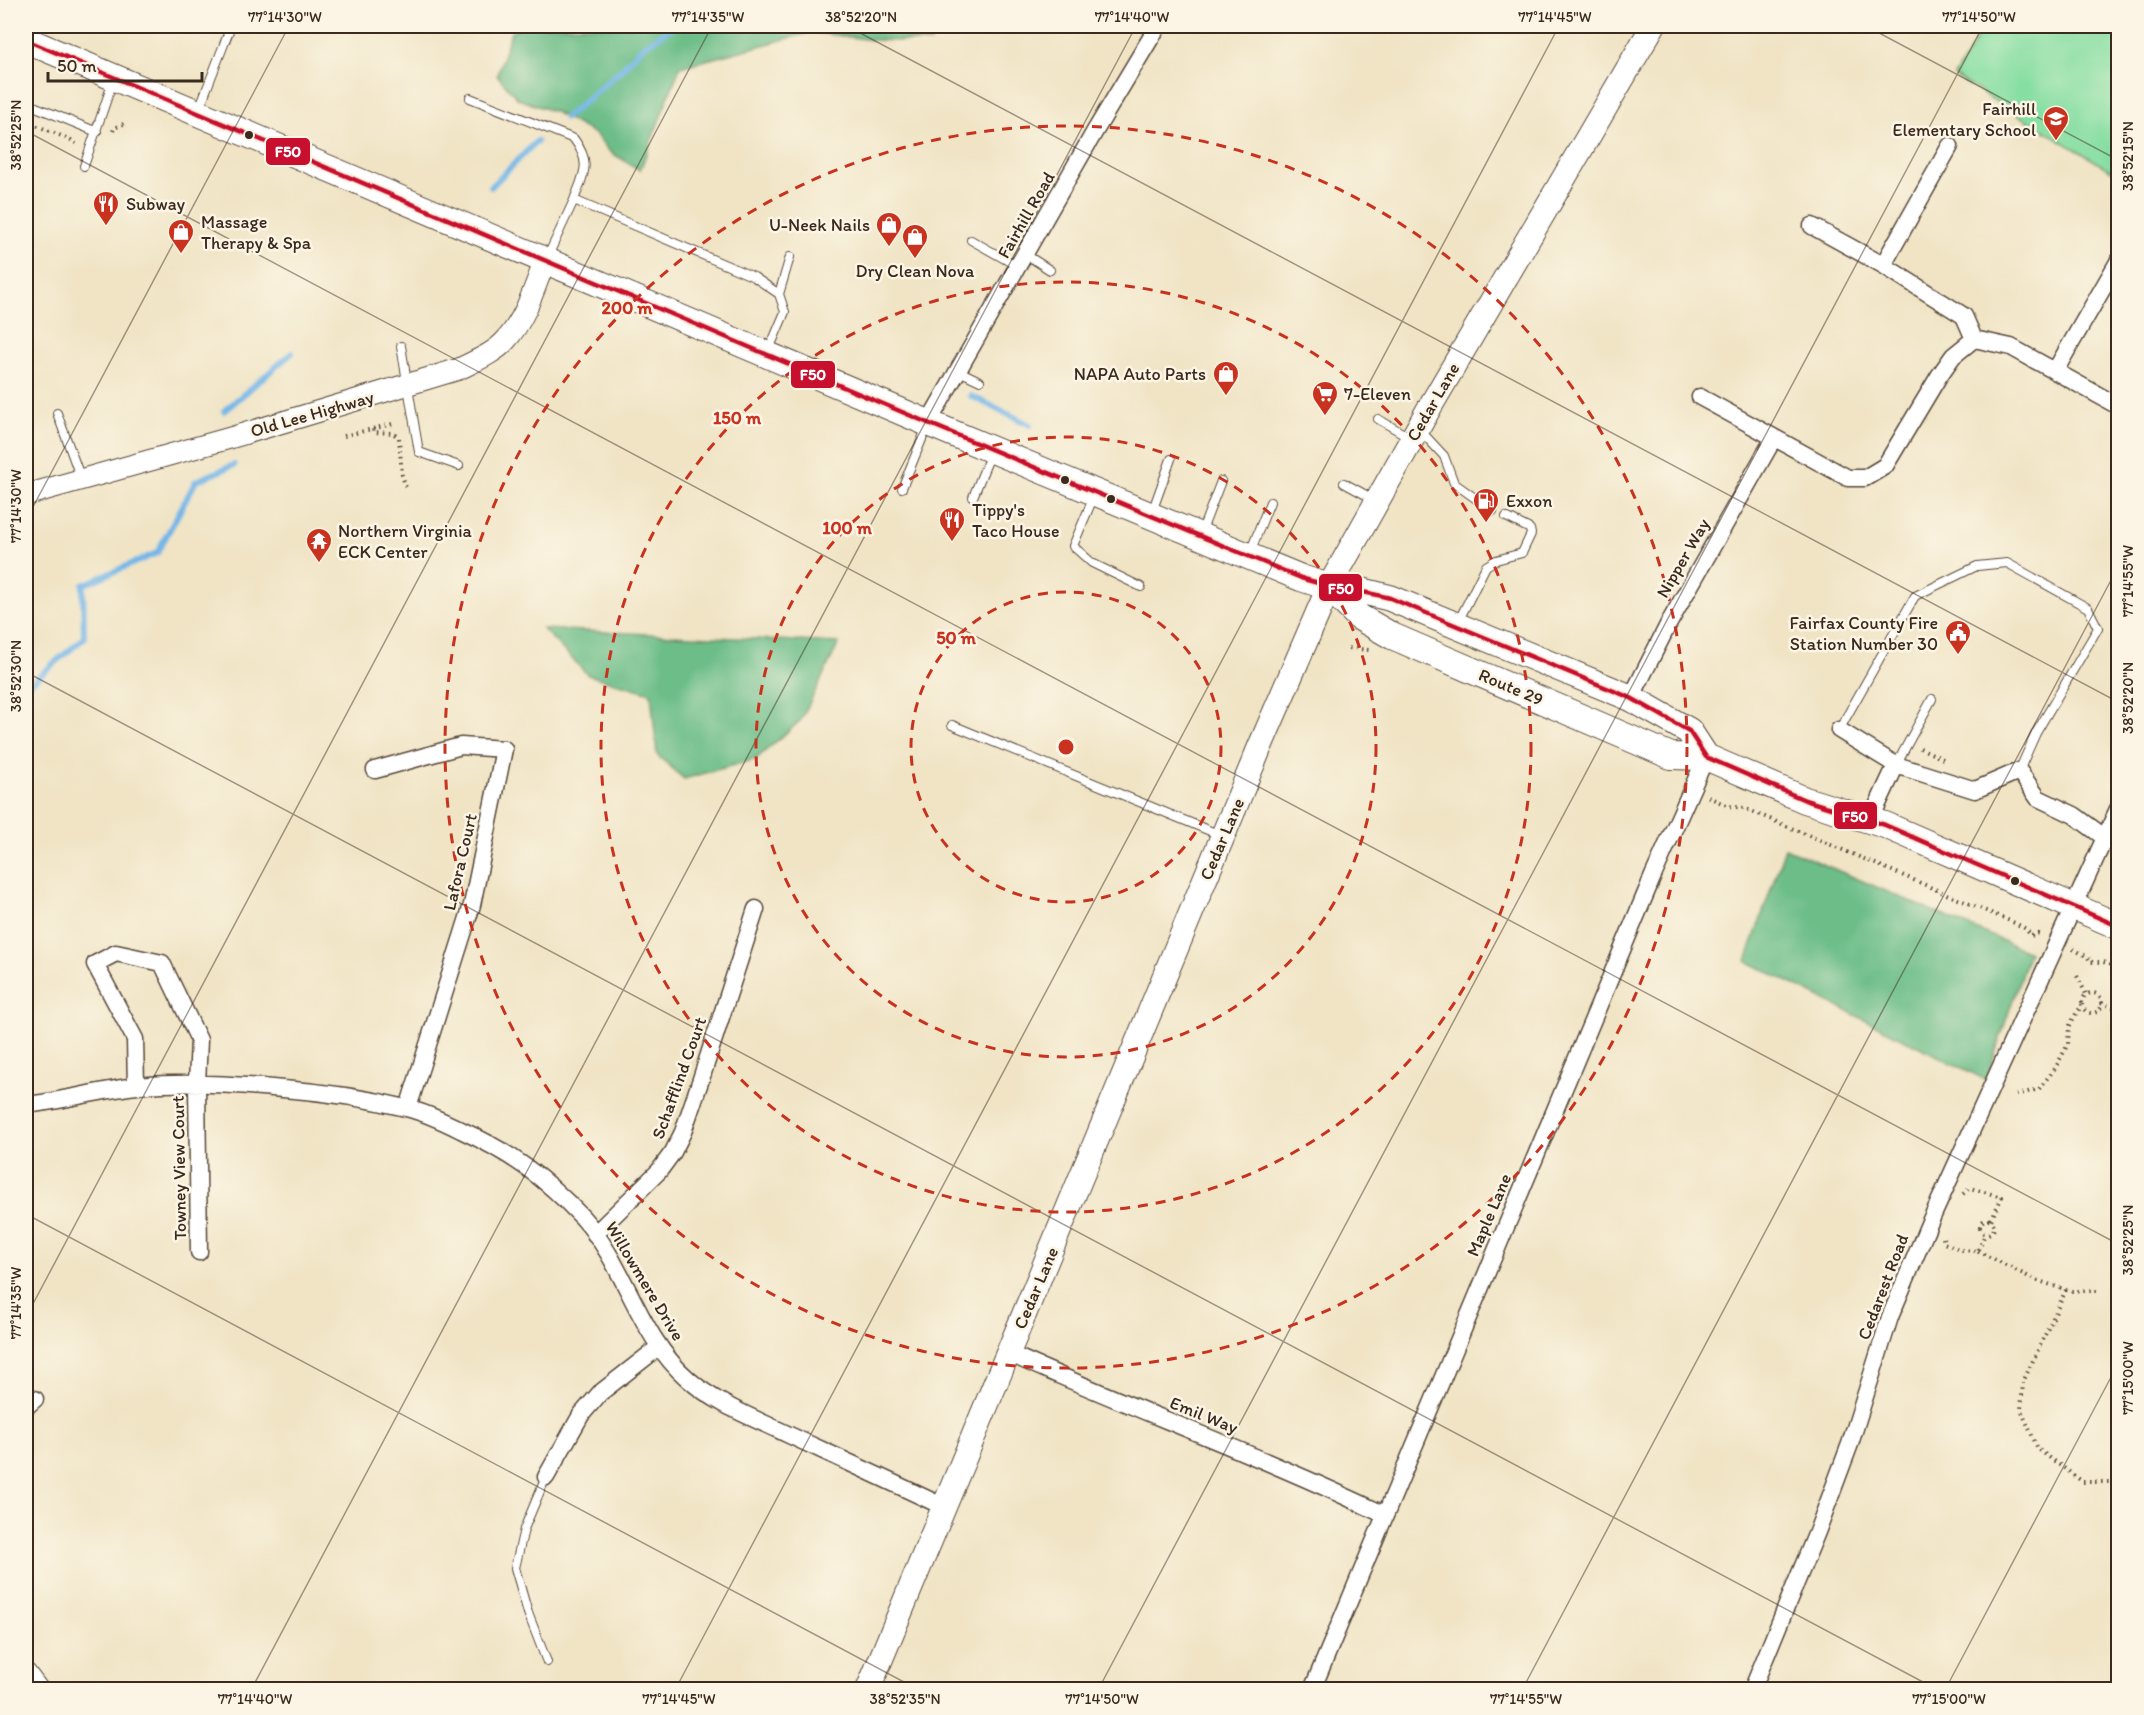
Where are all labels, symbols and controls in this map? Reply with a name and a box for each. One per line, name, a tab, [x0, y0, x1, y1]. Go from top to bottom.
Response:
text: 77°14'30"W	[248, 8, 322, 26]
text: 77°14'35"W	[672, 8, 744, 26]
text: 38°52'20"N	[825, 8, 897, 26]
text: 77°14'40"W	[1095, 8, 1169, 26]
text: 77°14'45"W	[1518, 8, 1592, 26]
text: 77°14'50"W	[1942, 8, 2016, 26]
scale bar	[48, 45, 202, 83]
text: 50 m	[57, 55, 97, 77]
place label: Fairhill Elementary School	[1892, 98, 2036, 141]
text: 38°52'25"N	[7, 100, 25, 170]
school or university icon: Fairhill Elementary School	[2041, 104, 2071, 142]
text: 38°52'15"N	[2119, 121, 2137, 191]
unlabelled marker	[243, 129, 255, 141]
line badge: F50	[265, 137, 311, 166]
text: F50	[275, 142, 301, 161]
street label: Fairhill Road	[992, 168, 1060, 262]
restaurant icon: Subway	[91, 189, 121, 227]
place label: Subway	[126, 193, 186, 215]
shop icon: U-Neek Nails	[874, 210, 904, 248]
place label: Massage Therapy & Spa	[201, 211, 312, 254]
place label: U-Neek Nails	[769, 214, 870, 236]
shop icon: Massage Therapy & Spa	[166, 217, 196, 255]
shop icon: Dry Clean Nova	[900, 222, 930, 260]
place label: Dry Clean Nova	[856, 260, 975, 282]
text: 200 m	[602, 297, 653, 319]
shop icon: NAPA Auto Parts	[1211, 359, 1241, 397]
street label: Cedar Lane	[1402, 359, 1464, 445]
line badge: F50	[790, 360, 836, 389]
place label: NAPA Auto Parts	[1074, 363, 1206, 385]
text: F50	[800, 365, 826, 384]
supermarket icon: 7-Eleven	[1310, 379, 1340, 417]
place label: 7-Eleven	[1344, 383, 1411, 405]
street label: Old Lee Highway	[248, 386, 377, 442]
text: 150 m	[713, 407, 762, 429]
text: 77°14'30"W	[7, 469, 25, 543]
unlabelled marker	[1059, 474, 1071, 486]
fuel station icon: Exxon	[1471, 486, 1501, 524]
place label: Exxon	[1506, 490, 1553, 512]
unlabelled marker	[1105, 493, 1117, 505]
place label: Tippy's Taco House	[972, 499, 1059, 542]
restaurant icon: Tippy's Taco House	[937, 505, 967, 543]
street label: Nipper Way	[1651, 514, 1715, 602]
text: 100 m	[822, 517, 873, 539]
place label: Northern Virginia ECK Center	[338, 520, 473, 563]
temple icon: Northern Virginia ECK Center	[304, 526, 334, 564]
text: 77°14'55"W	[2119, 545, 2137, 617]
line badge: F50	[1318, 573, 1363, 602]
text: F50	[1328, 579, 1354, 598]
place label: Fairfax County Fire Station Number 30	[1790, 612, 1938, 655]
public building icon: Fairfax County Fire Station Number 30	[1943, 618, 1973, 656]
text: 50 m	[936, 627, 977, 649]
text: 38°52'30"N	[7, 640, 25, 712]
text: 38°52'20"N	[2119, 662, 2137, 734]
street label: Route 29	[1475, 664, 1547, 710]
centre of rings	[1056, 737, 1076, 757]
street label: Cedar Lane	[1195, 795, 1249, 883]
line badge: F50	[1833, 801, 1878, 830]
text: F50	[1842, 807, 1868, 826]
street label: Lafora Court	[438, 811, 482, 913]
unlabelled marker	[2009, 875, 2021, 887]
street label: Schafflind Court	[647, 1014, 711, 1142]
street label: Towney View Court	[167, 1095, 191, 1241]
street label: Maple Lane	[1462, 1170, 1516, 1260]
text: 38°52'25"N	[2119, 1205, 2137, 1275]
street label: Willowmere Drive	[601, 1217, 689, 1345]
street label: Cedarest Road	[1853, 1231, 1913, 1343]
street label: Cedar Lane	[1009, 1244, 1063, 1332]
text: 77°14'35"W	[7, 1267, 25, 1339]
text: 77°15'00"W	[2119, 1341, 2137, 1415]
street label: Emil Way	[1167, 1391, 1242, 1439]
text: 77°14'40"W	[218, 1690, 292, 1708]
text: 77°14'45"W	[642, 1690, 716, 1708]
text: 38°52'35"N	[869, 1690, 941, 1708]
text: 77°14'50"W	[1065, 1690, 1139, 1708]
text: 77°14'55"W	[1490, 1690, 1562, 1708]
text: 77°15'00"W	[1912, 1690, 1986, 1708]

